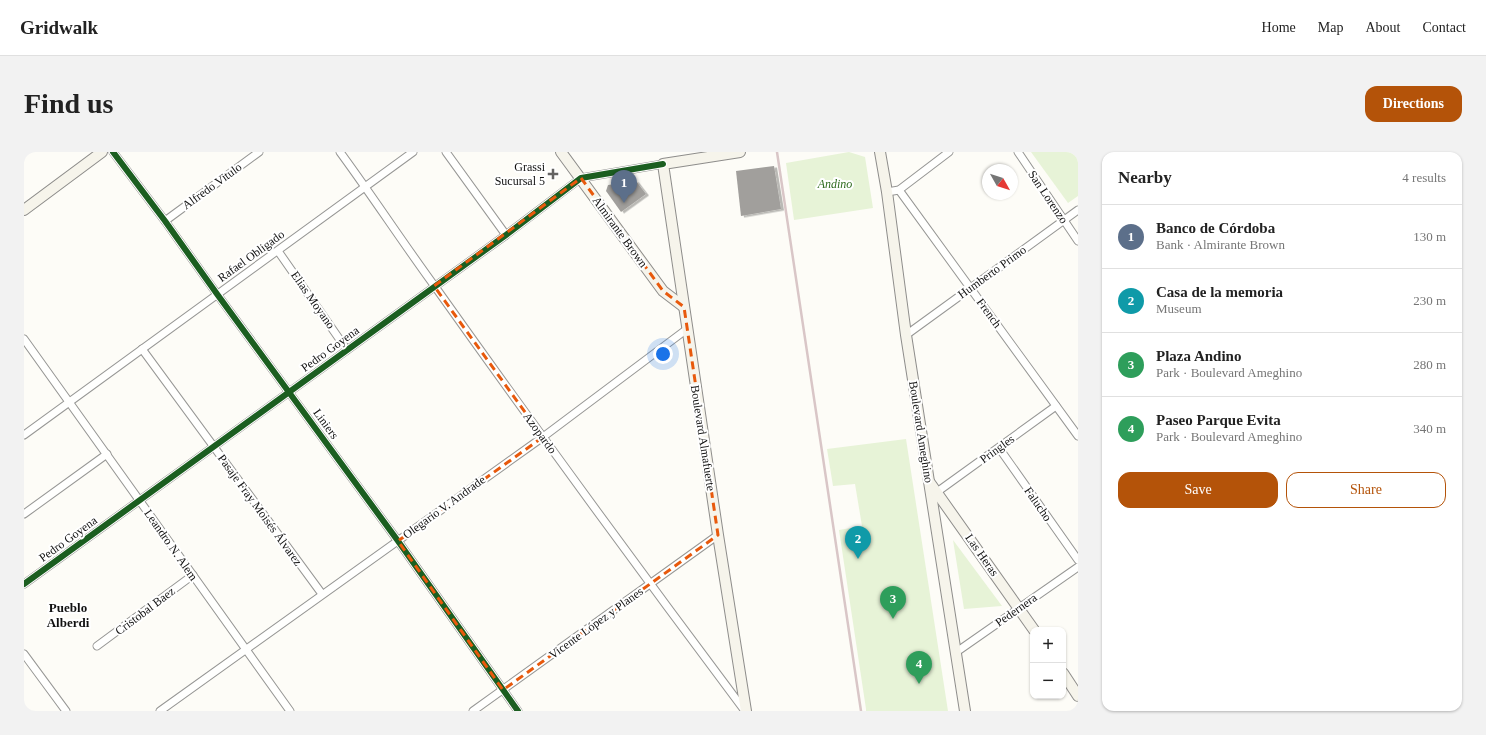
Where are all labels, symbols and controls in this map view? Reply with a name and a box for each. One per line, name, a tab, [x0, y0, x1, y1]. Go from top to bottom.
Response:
text: Gridwalk	[20, 17, 98, 38]
text: Home	[1262, 20, 1296, 35]
text: Map	[1318, 20, 1343, 35]
text: About	[1365, 20, 1400, 35]
text: Contact	[1422, 20, 1466, 35]
button: Directions	[1365, 86, 1462, 122]
text: Find us	[24, 88, 114, 119]
street label: Alfredo Vitulo	[180, 160, 244, 212]
place label: Grassi Sucursal 5	[495, 160, 546, 188]
north arrow	[982, 164, 1018, 200]
street label: San Lorenzo	[1025, 168, 1071, 226]
text: Nearby	[1118, 168, 1172, 187]
marker: Grassi Sucursal 5	[548, 169, 558, 179]
pin: 1	[611, 170, 637, 203]
text: 4 results	[1402, 170, 1446, 185]
park label: Andino	[817, 177, 852, 191]
street label: Almirante Brown	[590, 194, 650, 270]
text: Banco de Córdoba	[1156, 220, 1275, 236]
street label: Rafael Obligado	[215, 227, 287, 285]
text: 1	[1128, 229, 1134, 244]
text: 130 m	[1413, 229, 1446, 244]
text: Bank · Almirante Brown	[1156, 237, 1285, 252]
street label: Humberto Primo	[955, 243, 1029, 301]
street label: Elias Moyano	[288, 269, 338, 331]
text: Casa de la memoria	[1156, 284, 1283, 300]
text: 2	[1128, 293, 1134, 308]
text: 230 m	[1413, 293, 1446, 308]
street label: French	[974, 295, 1004, 331]
text: Museum	[1156, 301, 1202, 316]
street label: Pedro Goyena	[298, 323, 362, 375]
your location	[653, 344, 673, 364]
text: Plaza Andino	[1156, 348, 1241, 364]
text: 3	[1128, 357, 1134, 372]
text: 280 m	[1413, 357, 1446, 372]
text: Park · Boulevard Ameghino	[1156, 365, 1302, 380]
street label: Boulevard Ameghino	[906, 380, 936, 484]
street label: Boulevard Almafuerte	[688, 384, 718, 492]
street label: Liniers	[310, 406, 342, 442]
street label: Azopardo	[520, 410, 560, 456]
text: Paseo Parque Evita	[1156, 412, 1281, 428]
text: 4	[1128, 421, 1134, 436]
text: 340 m	[1413, 421, 1446, 436]
text: Park · Boulevard Ameghino	[1156, 429, 1302, 444]
street label: Pringles	[977, 432, 1017, 466]
street label: Pasaje Fray Moisés Álvarez	[215, 452, 305, 568]
street label: Olegario V. Andrade	[400, 472, 488, 542]
button: Save	[1118, 472, 1278, 508]
button: Share	[1286, 472, 1446, 508]
street label: Falucho	[1021, 484, 1055, 524]
street label: Leandro N. Alem	[141, 507, 201, 584]
street label: Pedro Goyena	[36, 513, 100, 565]
pin: 2	[845, 526, 871, 559]
street label: Las Heras	[962, 531, 1002, 579]
street label: Cristobal Baez	[112, 584, 178, 638]
street label: Vicente López y Planes	[546, 584, 646, 662]
pin: 3	[880, 586, 906, 619]
street label: Pedernera	[992, 590, 1040, 629]
district label: Pueblo Alberdi	[47, 600, 90, 630]
map controls	[1030, 627, 1066, 699]
button: +	[1030, 627, 1066, 663]
pin: 4	[906, 651, 932, 684]
button: −	[1030, 663, 1066, 699]

